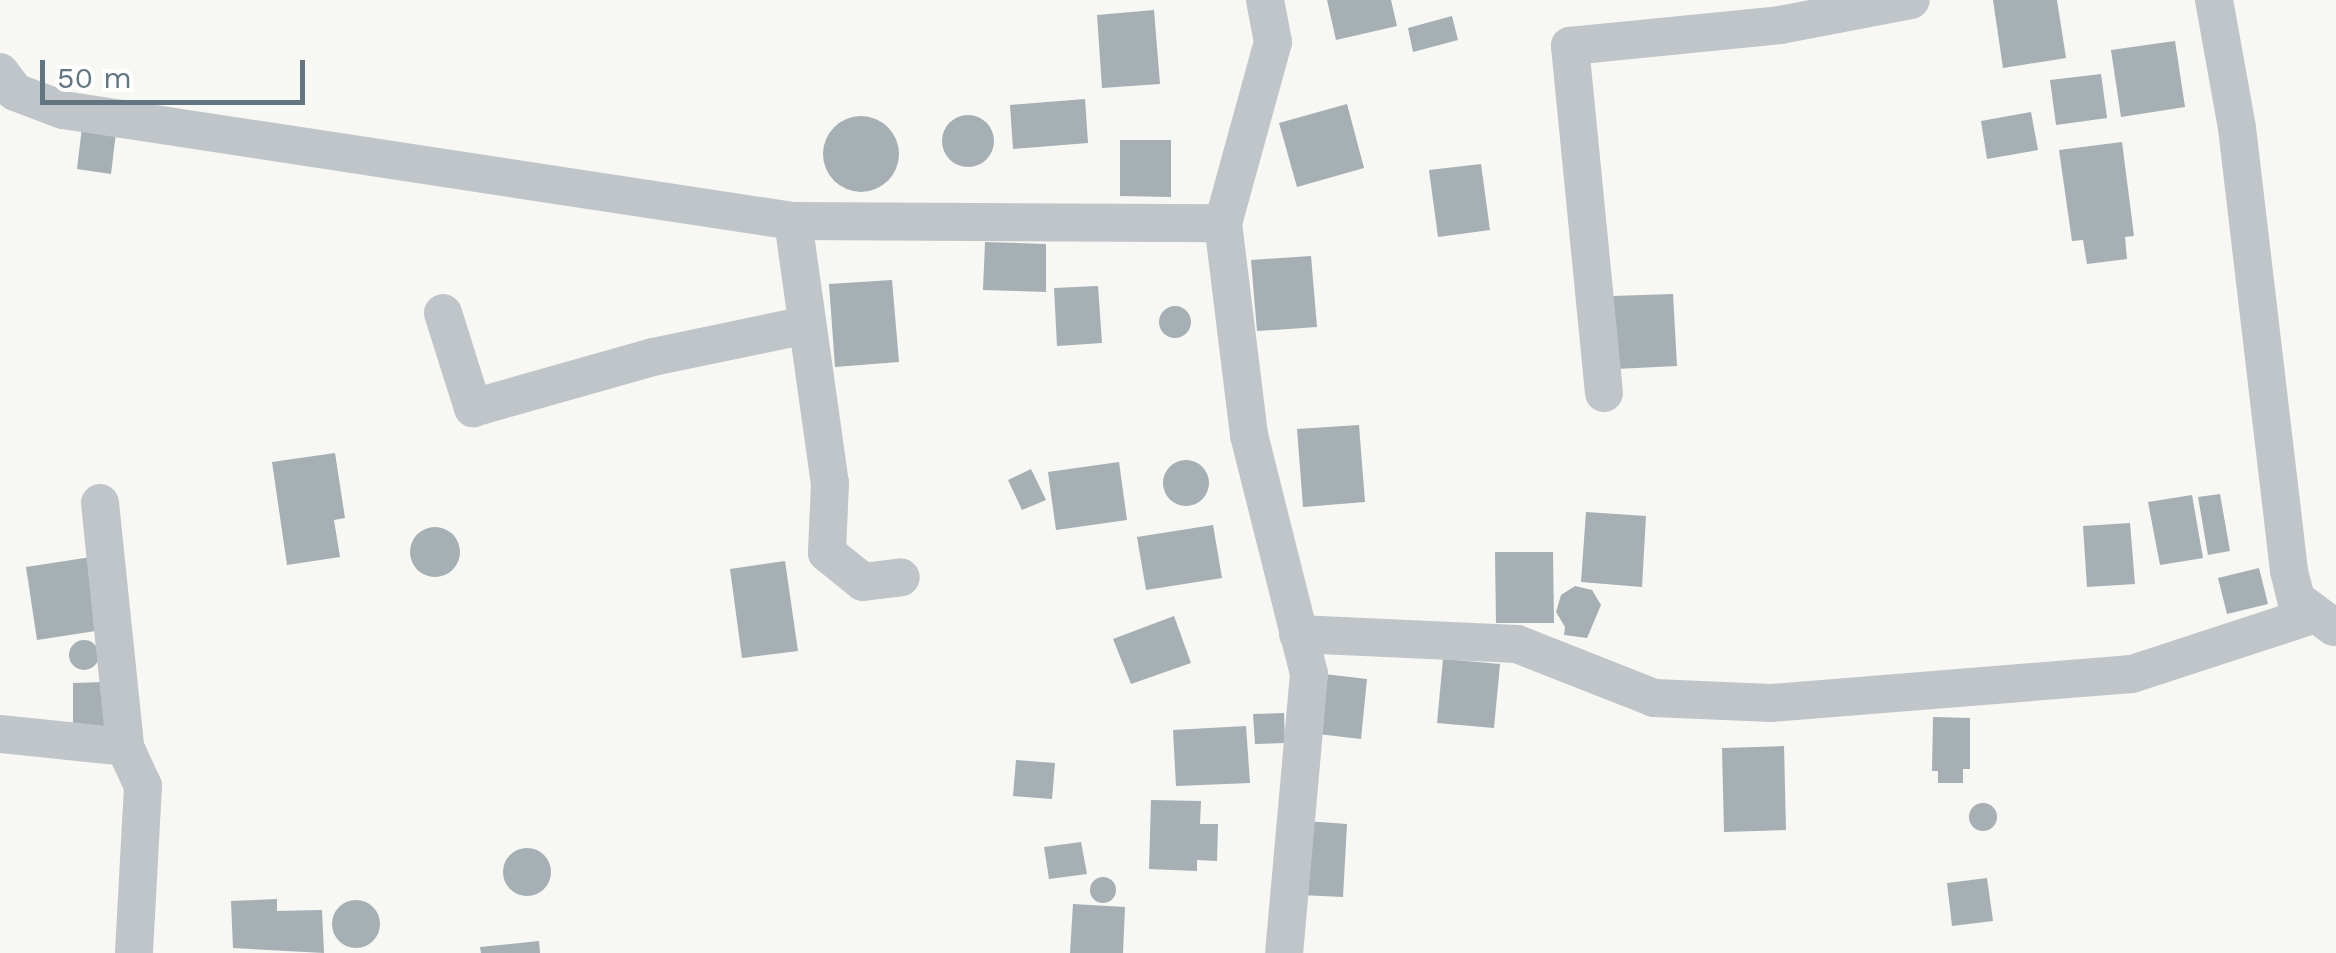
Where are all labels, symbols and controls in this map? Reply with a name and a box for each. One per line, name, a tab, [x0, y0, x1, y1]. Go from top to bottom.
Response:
scale bar	[45, 40, 310, 102]
text: 50 m	[57, 60, 132, 95]

